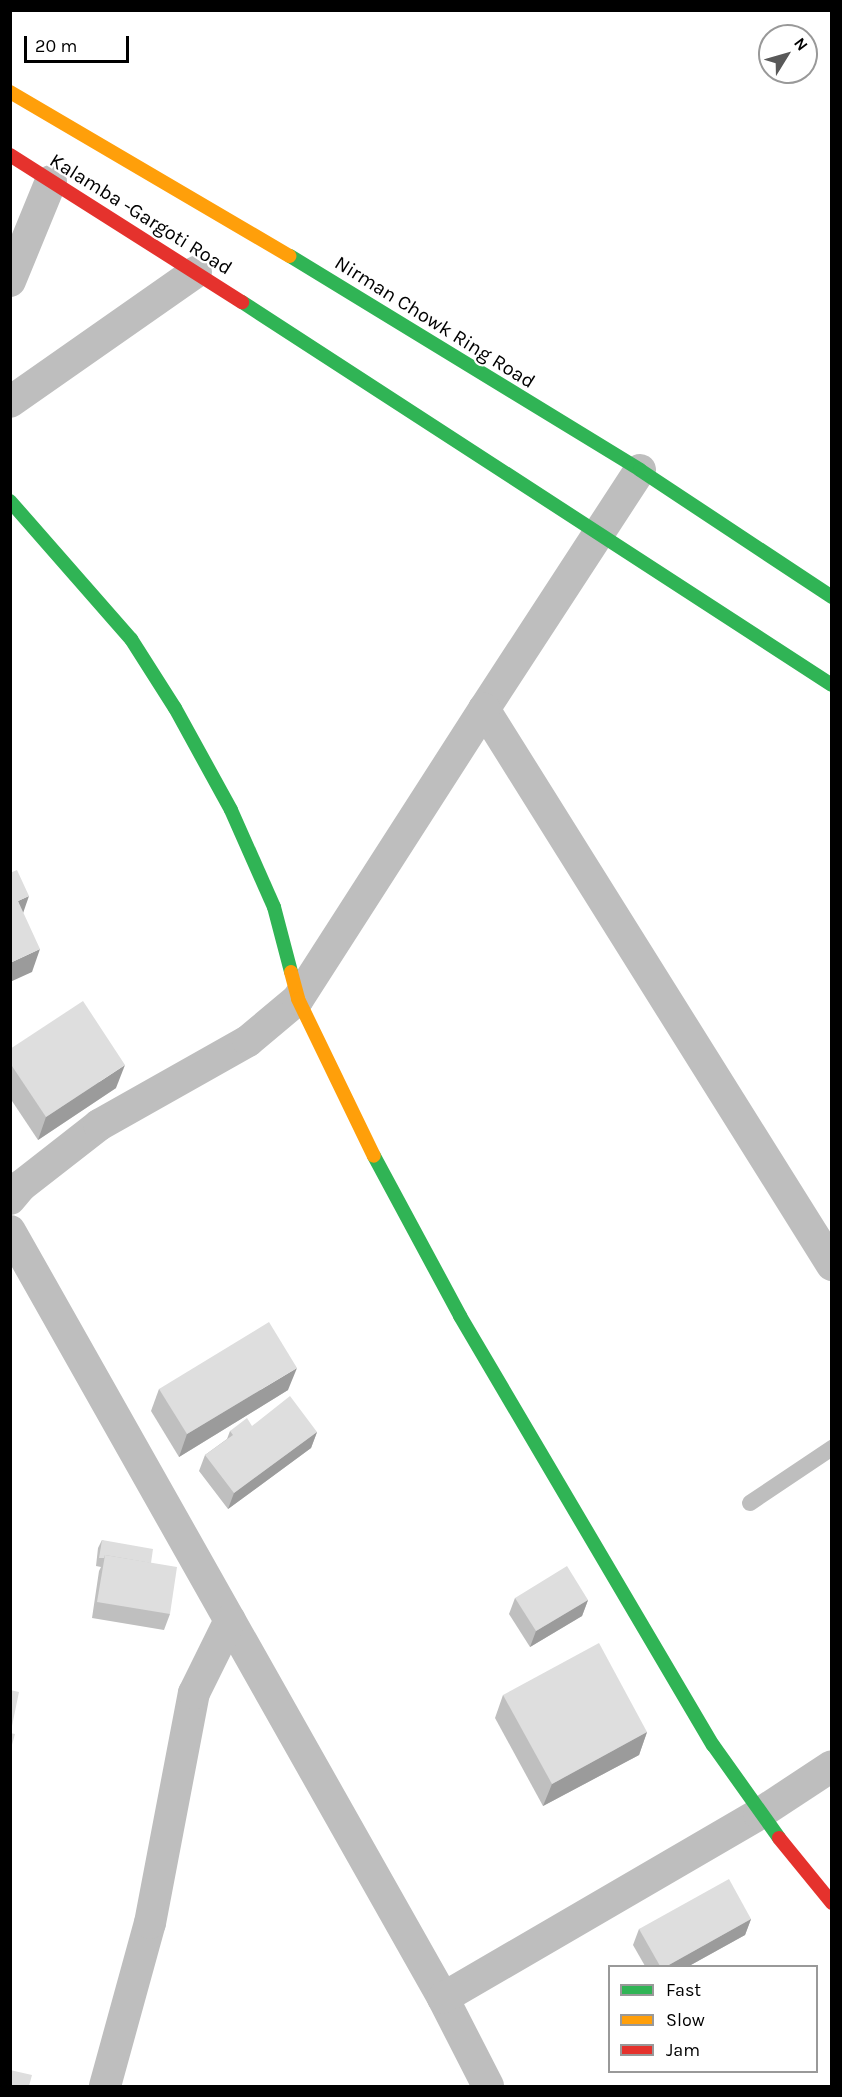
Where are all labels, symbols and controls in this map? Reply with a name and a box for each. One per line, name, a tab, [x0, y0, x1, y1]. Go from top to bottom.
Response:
scale bar	[27, 24, 132, 62]
north arrow	[758, 24, 818, 84]
text: N	[790, 34, 812, 54]
text: 20 m	[35, 35, 77, 57]
street label: Kalamba -Gargoti Road	[45, 148, 237, 280]
street label: Nirman Chowk Ring Road	[330, 250, 540, 394]
legend	[608, 1965, 818, 2073]
text: Fast	[666, 1979, 701, 2001]
text: Slow	[666, 2009, 705, 2031]
text: Jam	[666, 2039, 700, 2061]

